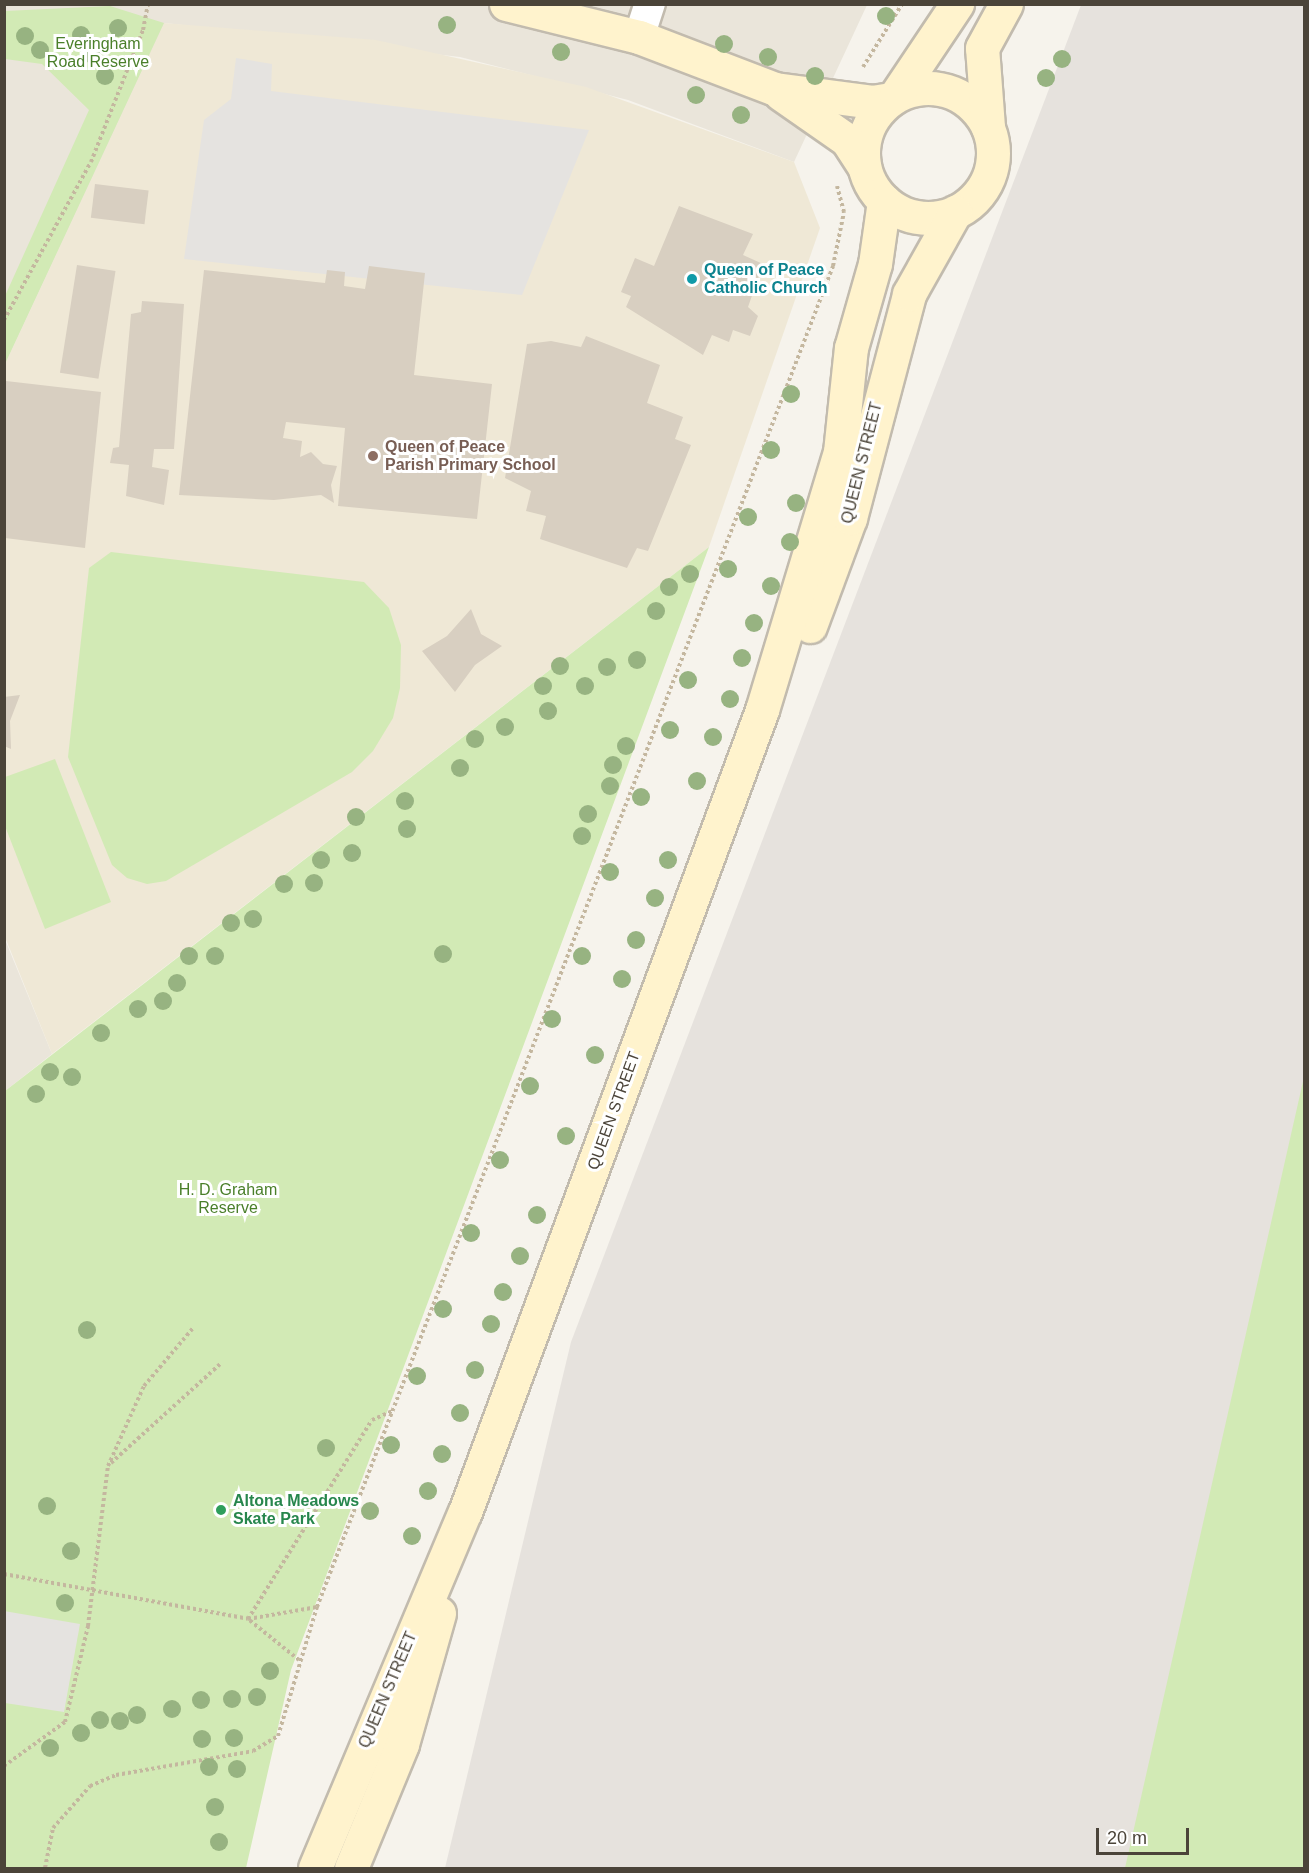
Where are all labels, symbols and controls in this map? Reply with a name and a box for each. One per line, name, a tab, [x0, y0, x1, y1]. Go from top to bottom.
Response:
park label: Everingham Road Reserve	[47, 34, 149, 72]
place label: Queen of Peace Catholic Church	[704, 260, 828, 298]
marker: Queen of Peace Catholic Church	[685, 272, 699, 286]
street label: QUEEN STREET	[838, 400, 886, 526]
place label: Queen of Peace Parish Primary School	[385, 437, 556, 475]
marker: Queen of Peace Parish Primary School	[366, 449, 380, 463]
street label: QUEEN STREET	[584, 1049, 644, 1173]
park label: H. D. Graham Reserve	[179, 1180, 277, 1218]
place label: Altona Meadows Skate Park	[233, 1491, 359, 1529]
marker: Altona Meadows Skate Park	[214, 1503, 228, 1517]
street label: QUEEN STREET	[355, 1629, 421, 1751]
scale bar	[1099, 1816, 1192, 1854]
text: 20 m	[1107, 1828, 1147, 1848]

